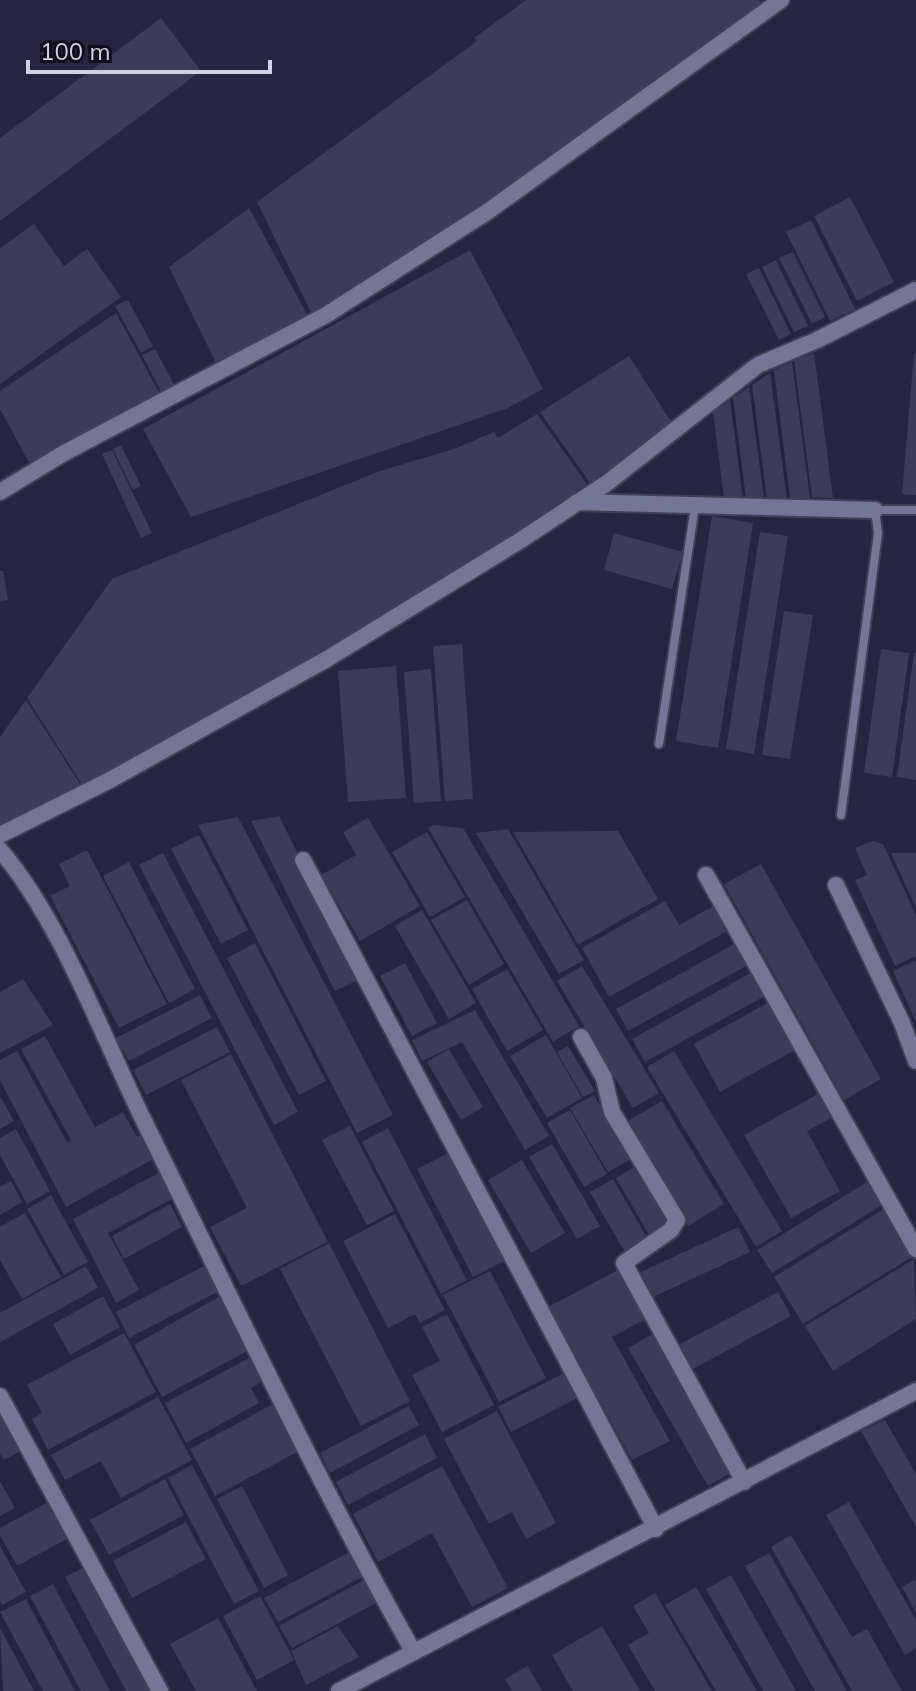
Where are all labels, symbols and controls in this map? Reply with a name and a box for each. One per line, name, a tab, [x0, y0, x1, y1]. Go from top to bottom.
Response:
scale bar	[28, 24, 270, 74]
text: 100 m	[40, 36, 111, 66]

